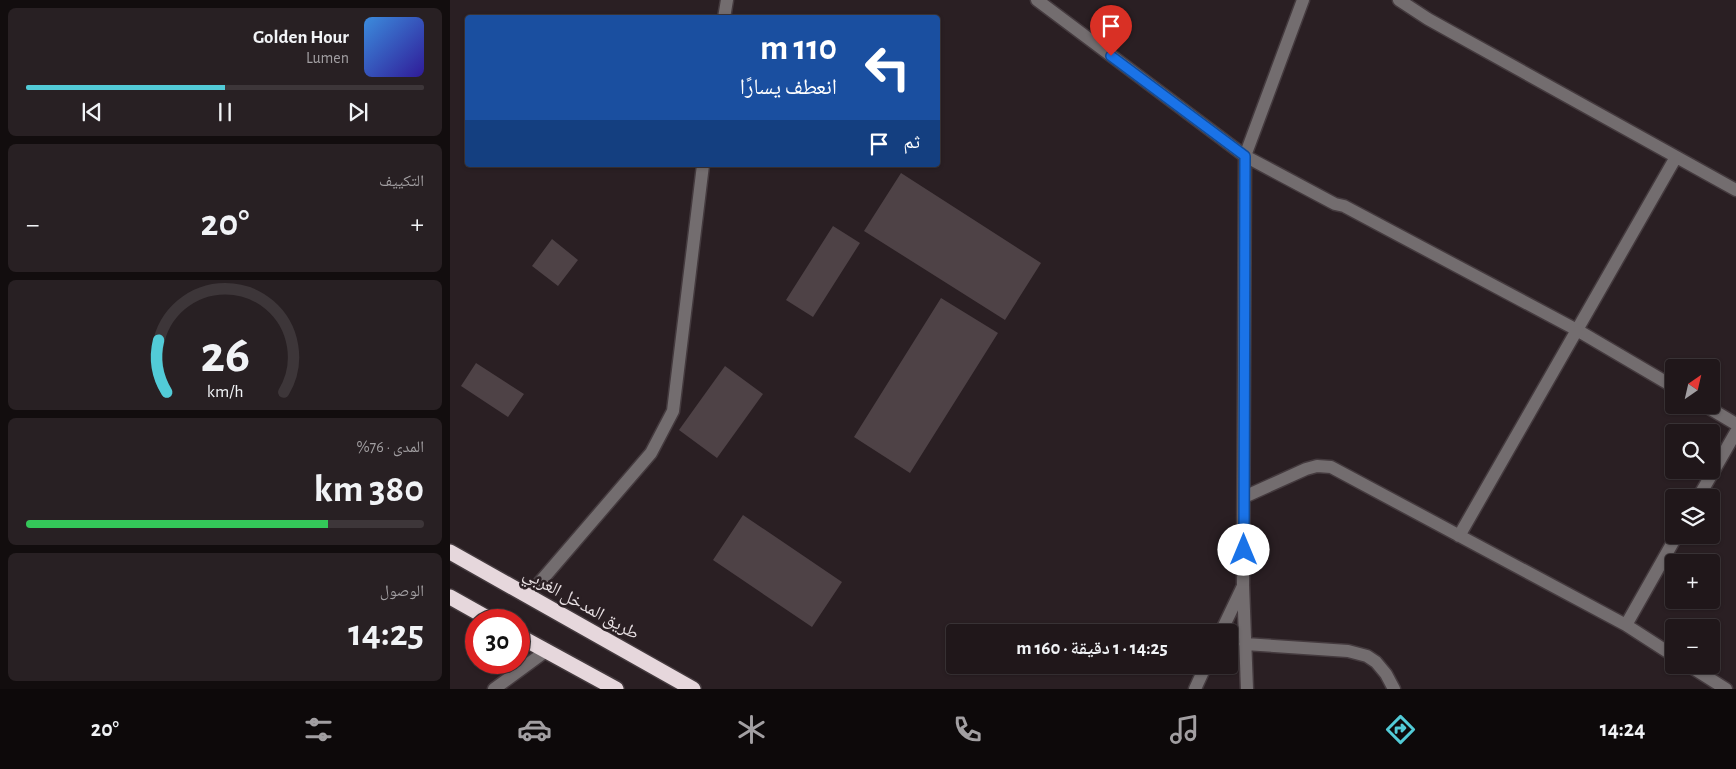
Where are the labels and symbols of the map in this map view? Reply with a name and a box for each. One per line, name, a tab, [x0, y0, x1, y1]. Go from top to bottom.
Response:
pin	[1090, 5, 1132, 56]
north arrow	[1665, 359, 1720, 414]
position arrow	[1217, 523, 1269, 575]
street label: طريق المدخل الغربي	[518, 565, 642, 647]
speed limit sign: 30	[465, 609, 530, 674]

